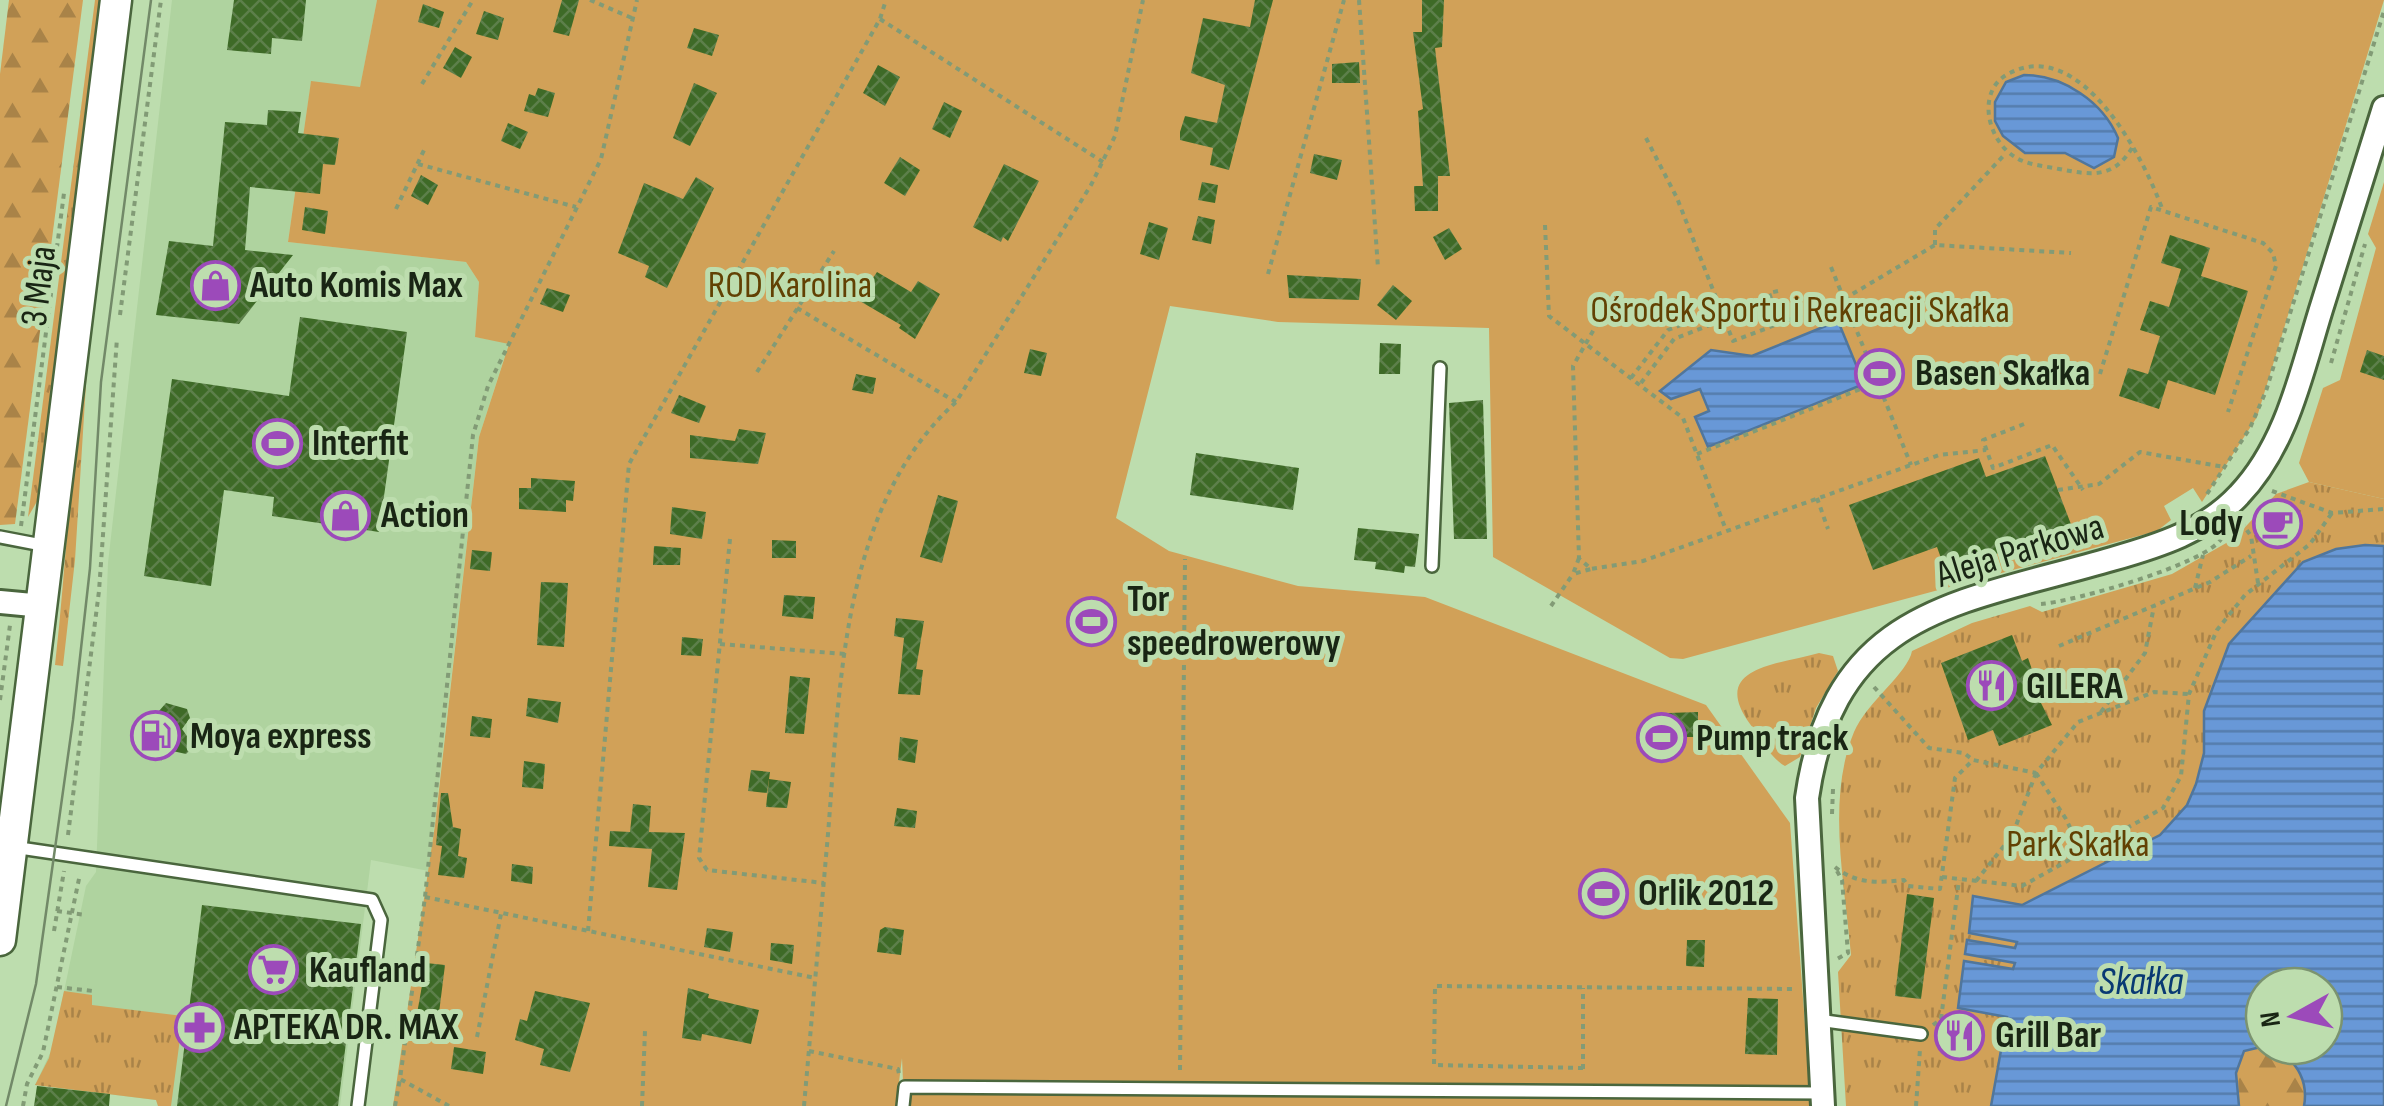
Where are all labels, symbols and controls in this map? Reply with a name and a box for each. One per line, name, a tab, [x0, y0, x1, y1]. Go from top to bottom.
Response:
street label: 3 Maja	[12, 243, 66, 329]
shop icon: Auto Komis Max	[189, 259, 241, 311]
place label: Auto Komis Max	[249, 263, 463, 308]
park label: ROD Karolina	[708, 263, 872, 308]
park label: Ośrodek Sportu i Rekreacji Skałka	[1590, 288, 2010, 333]
sports icon: Basen Skałka	[1854, 347, 1906, 399]
place label: Basen Skałka	[1915, 351, 2090, 396]
sports icon: Interfit	[251, 417, 303, 469]
place label: Interfit	[312, 421, 409, 466]
shop icon: Action	[320, 489, 372, 541]
place label: Action	[380, 493, 469, 538]
cafe icon: Lody	[2252, 497, 2304, 549]
place label: Lody	[2179, 501, 2243, 546]
street label: Aleja Parkowa	[1930, 504, 2109, 598]
place label: Tor speedrowerowy	[1127, 577, 1341, 666]
sports icon: Tor speedrowerowy	[1066, 595, 1118, 647]
restaurant icon: GILERA	[1965, 660, 2017, 712]
place label: GILERA	[2026, 664, 2124, 709]
fuel station icon: Moya express	[129, 710, 181, 762]
sports icon: Pump track	[1635, 712, 1687, 764]
place label: Moya express	[190, 714, 372, 759]
place label: Pump track	[1696, 716, 1849, 761]
park label: Park Skałka	[2006, 822, 2150, 867]
sports icon: Orlik 2012	[1577, 867, 1629, 919]
place label: Orlik 2012	[1638, 871, 1774, 916]
supermarket icon: Kaufland	[248, 944, 300, 996]
place label: Kaufland	[309, 948, 426, 993]
water label: Skałka	[2099, 958, 2184, 1006]
north arrow	[2244, 966, 2344, 1066]
pharmacy icon: APTEKA DR. MAX	[173, 1001, 225, 1053]
place label: APTEKA DR. MAX	[233, 1005, 459, 1050]
restaurant icon: Grill Bar	[1934, 1009, 1986, 1061]
text: N	[2253, 1010, 2288, 1029]
place label: Grill Bar	[1995, 1013, 2102, 1058]

